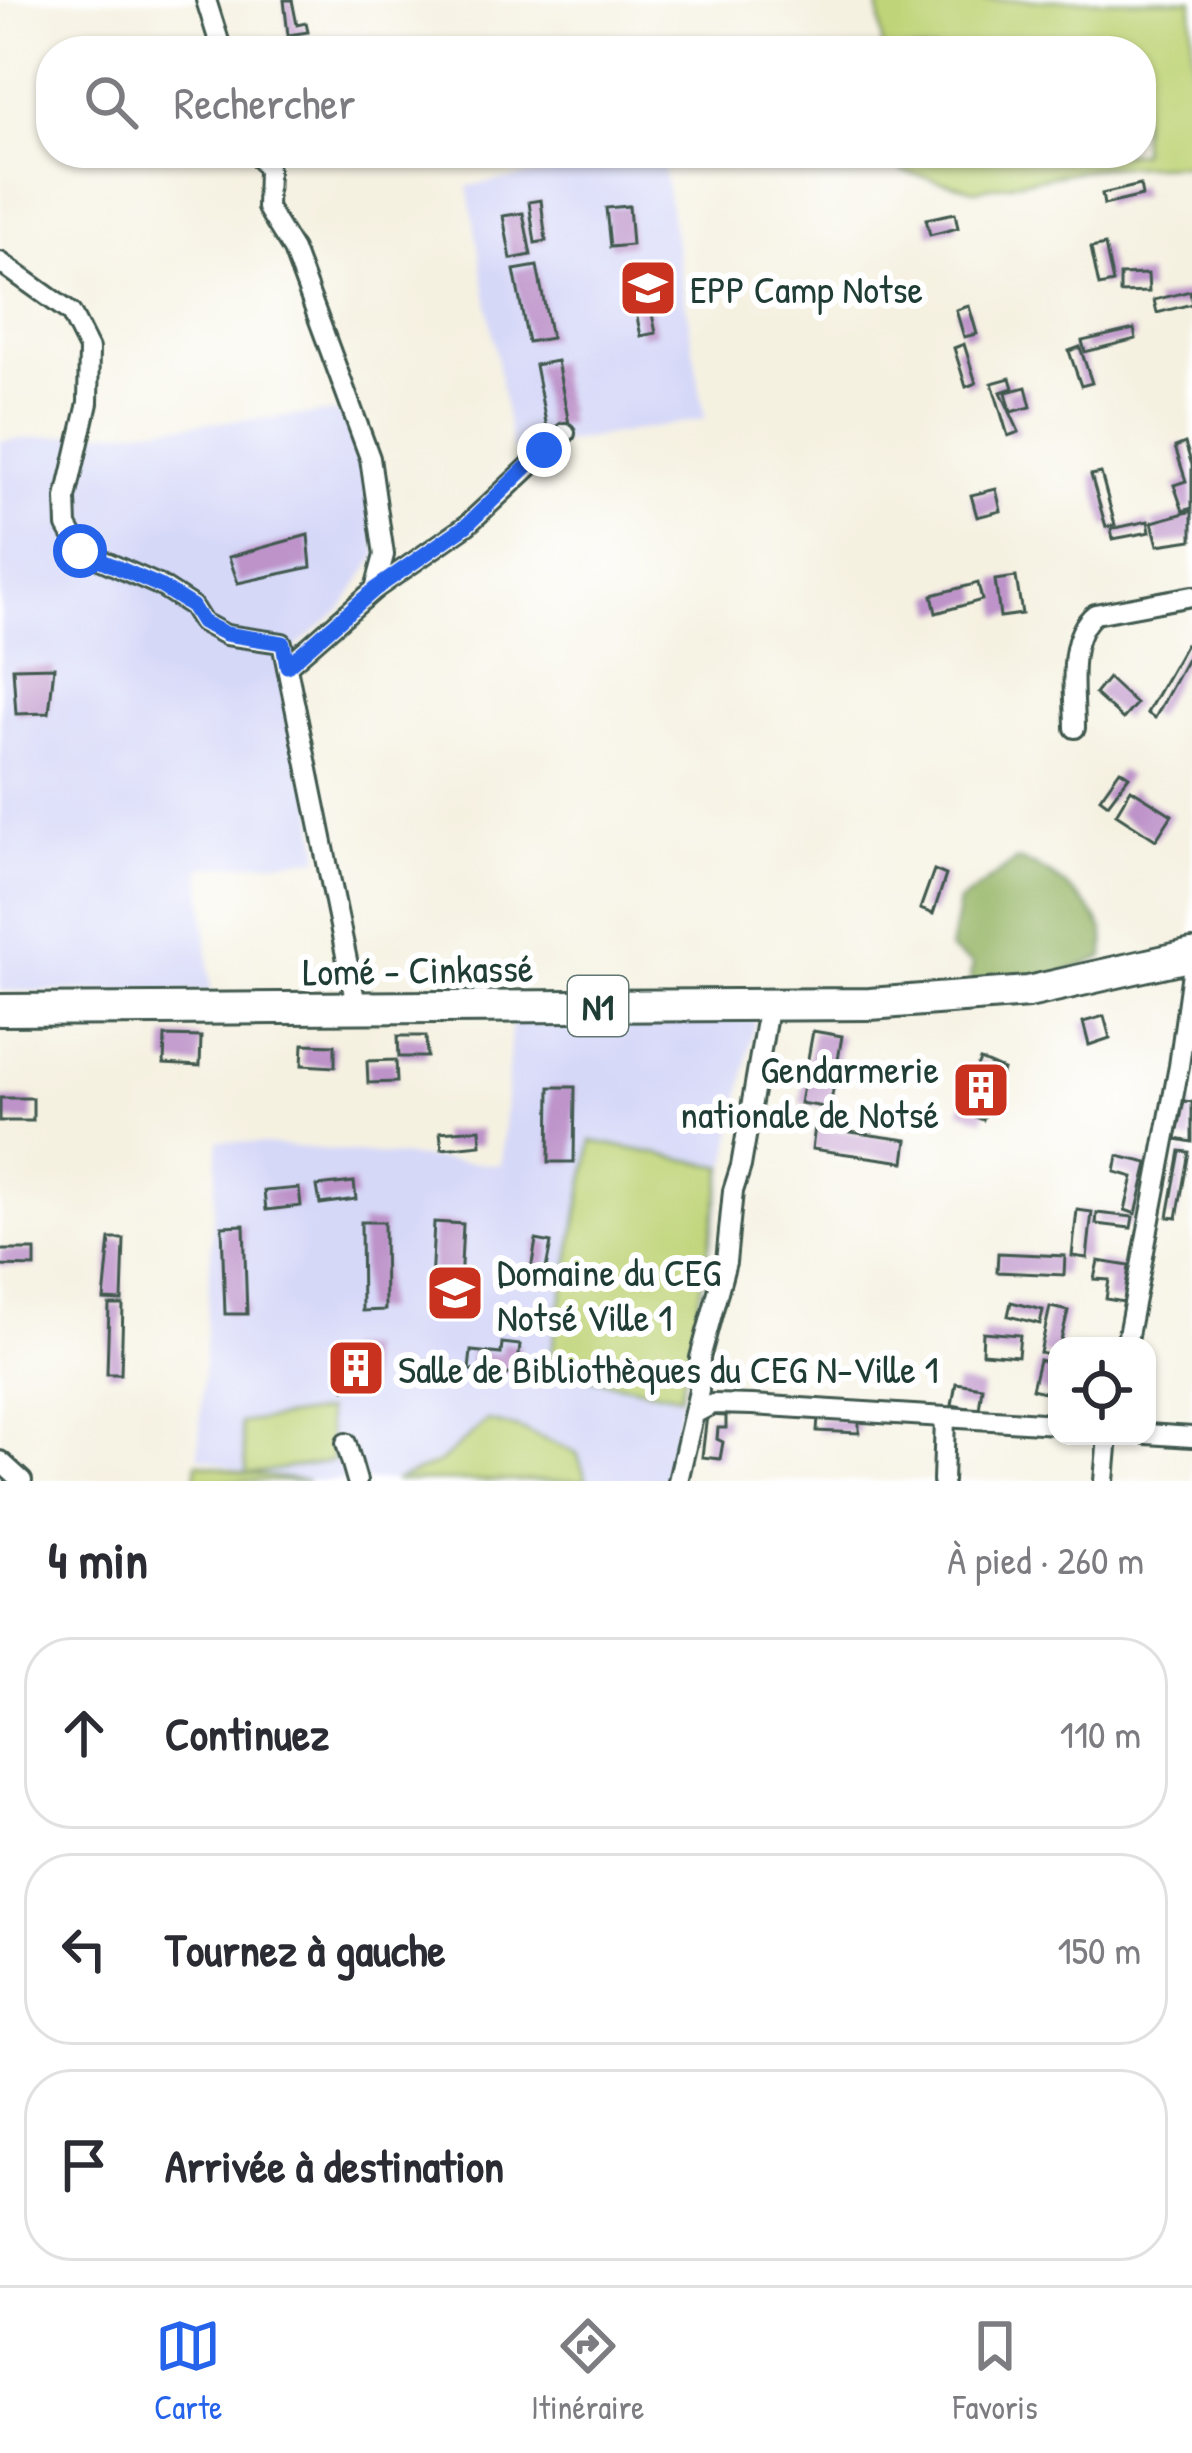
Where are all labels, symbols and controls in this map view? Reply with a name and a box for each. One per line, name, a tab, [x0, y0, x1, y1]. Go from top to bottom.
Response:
search box	[36, 36, 1156, 168]
icon: search	[78, 69, 144, 135]
text: Rechercher	[174, 72, 356, 133]
school or university icon: EPP Camp Notse	[617, 257, 679, 319]
place label: EPP Camp Notse	[690, 262, 923, 315]
route end	[517, 423, 571, 477]
route start	[53, 524, 107, 578]
street label: Lomé - Cinkassé	[302, 940, 534, 998]
road number: N1	[568, 976, 628, 1036]
place label: Gendarmerie nationale de Notsé	[680, 1042, 939, 1140]
building icon: Gendarmerie nationale de Notsé	[950, 1059, 1012, 1121]
place label: Domaine du CEG Notsé Ville 1	[497, 1245, 721, 1343]
school or university icon: Domaine du CEG Notsé Ville 1	[424, 1262, 486, 1324]
building icon: Salle de Bibliothèques du CEG N-Ville 1	[325, 1337, 387, 1399]
map controls	[1048, 1337, 1156, 1445]
button: locate	[1048, 1337, 1156, 1445]
place label: Salle de Bibliothèques du CEG N-Ville 1	[398, 1342, 939, 1395]
text: 4 min	[48, 1525, 148, 1594]
text: À pied · 260 m	[947, 1533, 1144, 1586]
icon: ahead	[51, 1700, 117, 1766]
text: Continuez	[165, 1703, 329, 1764]
text: 110 m	[1060, 1707, 1141, 1760]
icon: left	[51, 1916, 117, 1982]
text: Tournez à gauche	[165, 1919, 445, 1980]
text: 150 m	[1057, 1923, 1141, 1976]
icon: arrive	[51, 2132, 117, 2198]
text: Arrivée à destination	[165, 2135, 504, 2196]
tab: Carte	[154, 2313, 223, 2429]
tab: Itinéraire	[531, 2313, 645, 2429]
tab: Favoris	[953, 2313, 1038, 2429]

